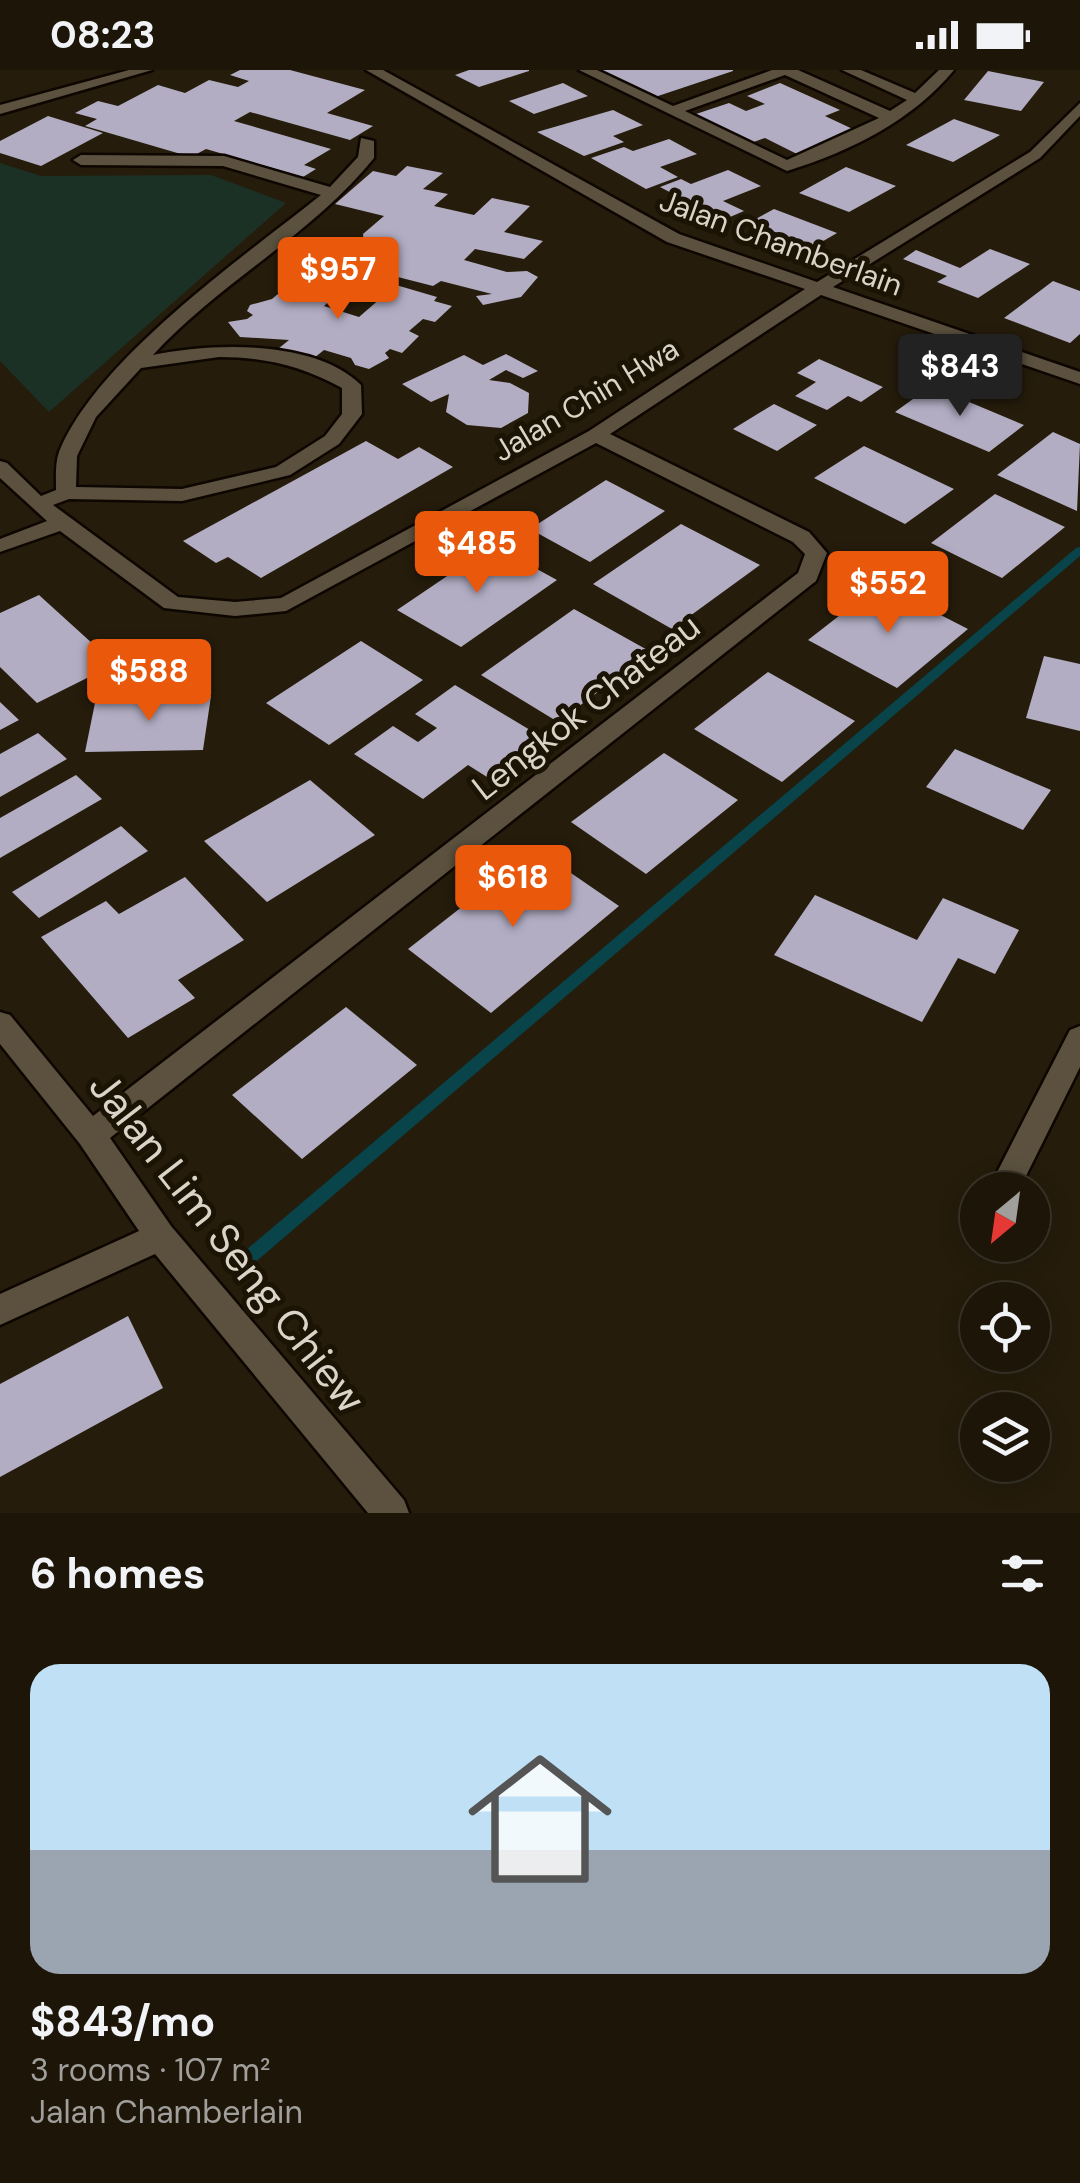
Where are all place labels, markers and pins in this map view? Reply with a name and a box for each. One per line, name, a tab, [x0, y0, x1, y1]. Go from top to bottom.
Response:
pin: $957	[279, 237, 397, 322]
pin: $843	[901, 334, 1019, 419]
pin: $485	[418, 511, 536, 596]
pin: $552	[829, 551, 947, 636]
pin: $588	[90, 639, 208, 724]
pin: $618	[454, 845, 572, 930]

